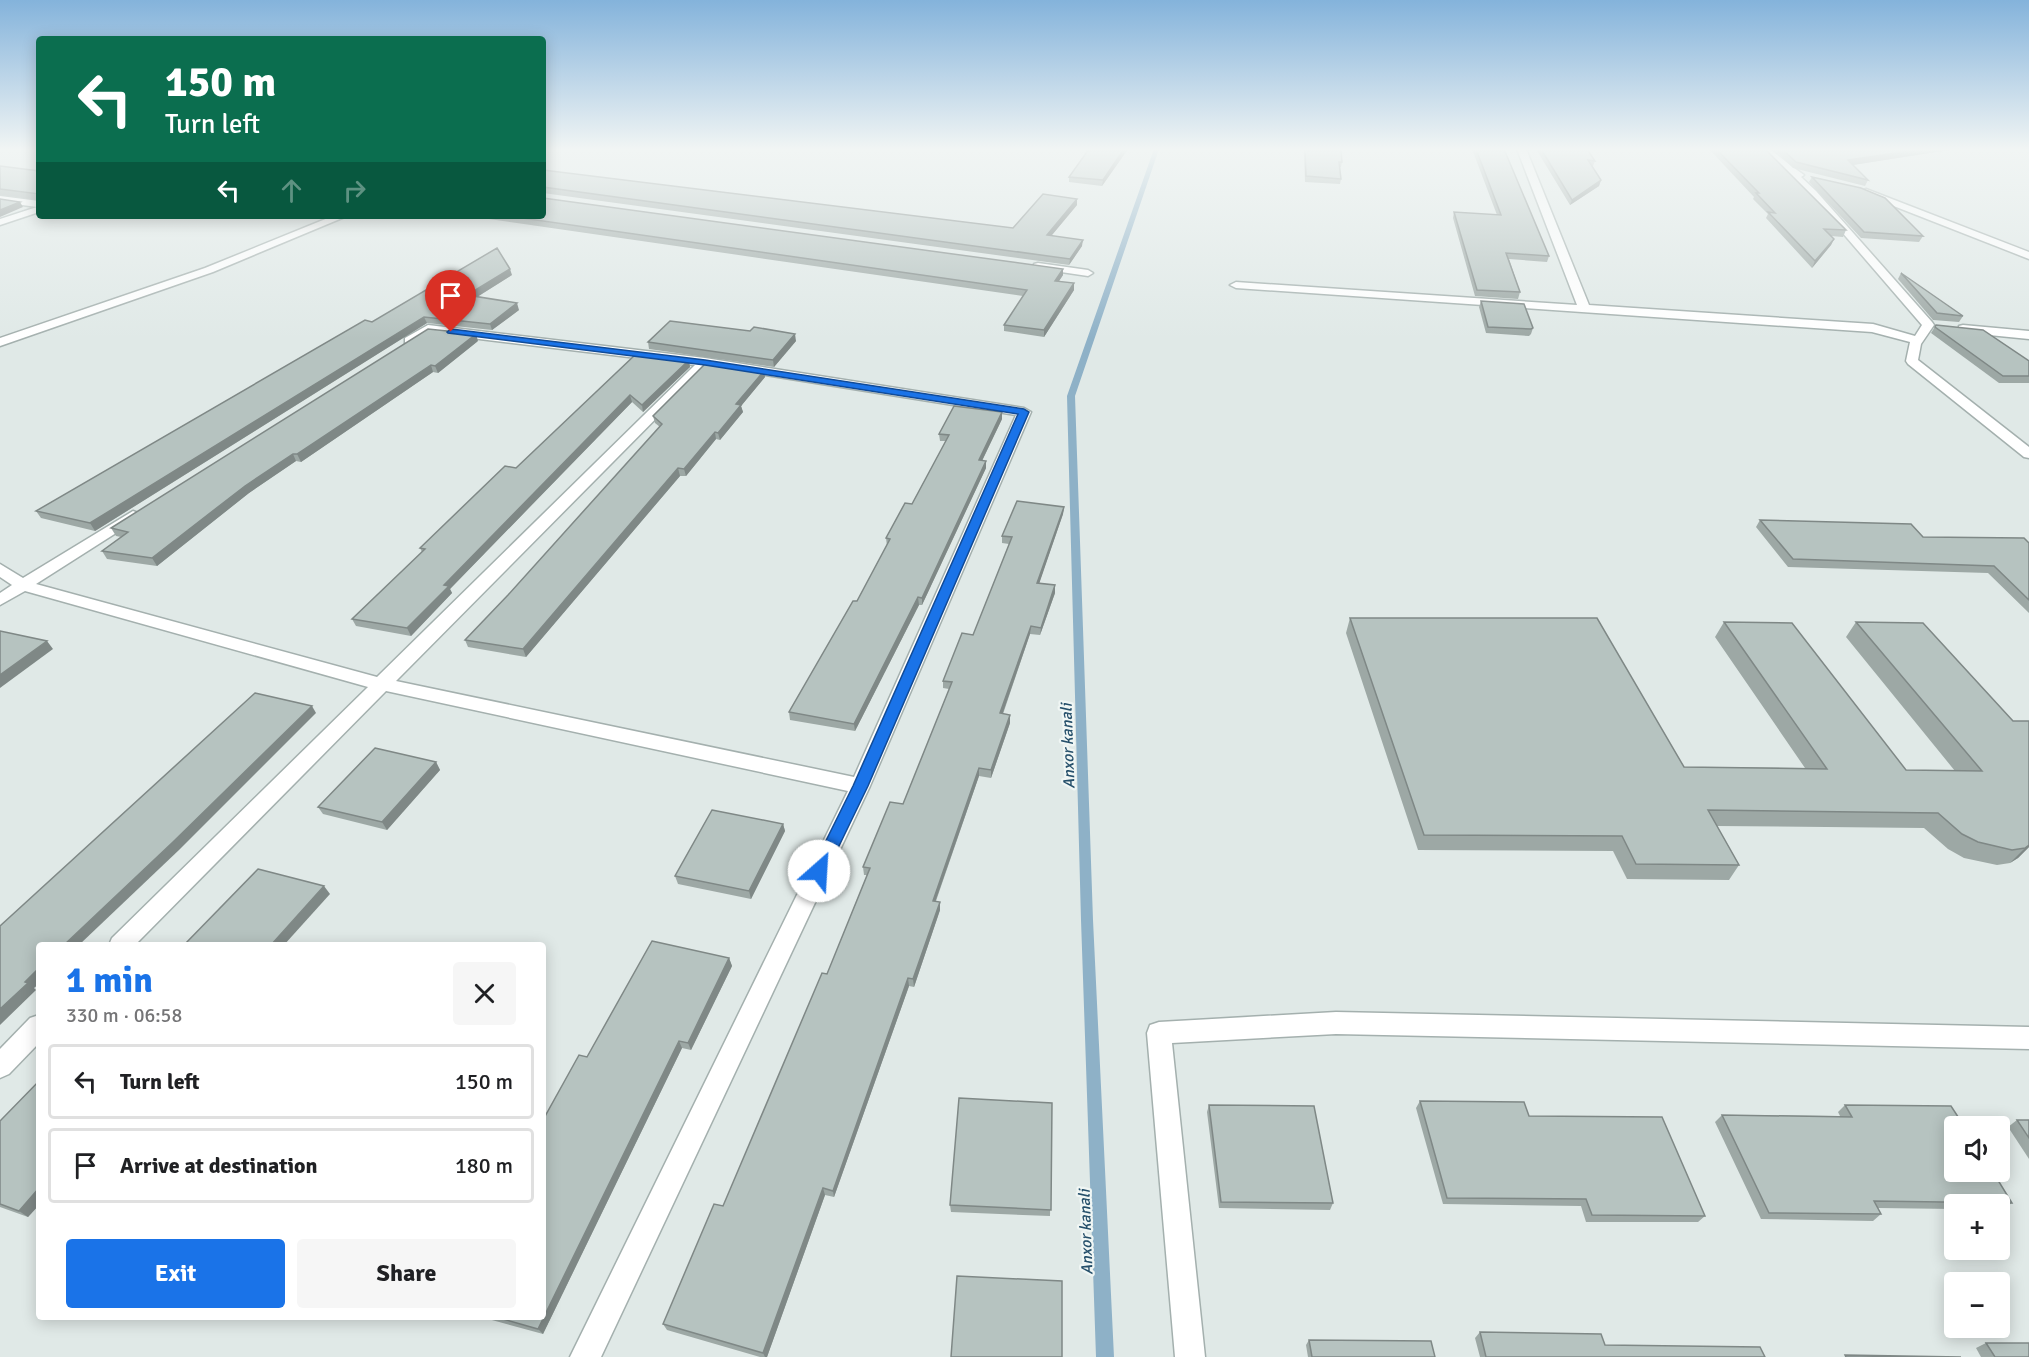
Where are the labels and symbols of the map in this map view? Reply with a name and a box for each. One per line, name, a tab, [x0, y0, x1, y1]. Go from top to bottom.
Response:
pin	[425, 270, 476, 332]
water label: Anxor kanali	[1056, 701, 1079, 789]
position arrow	[787, 839, 851, 903]
water label: Anxor kanali	[1074, 1187, 1097, 1275]

